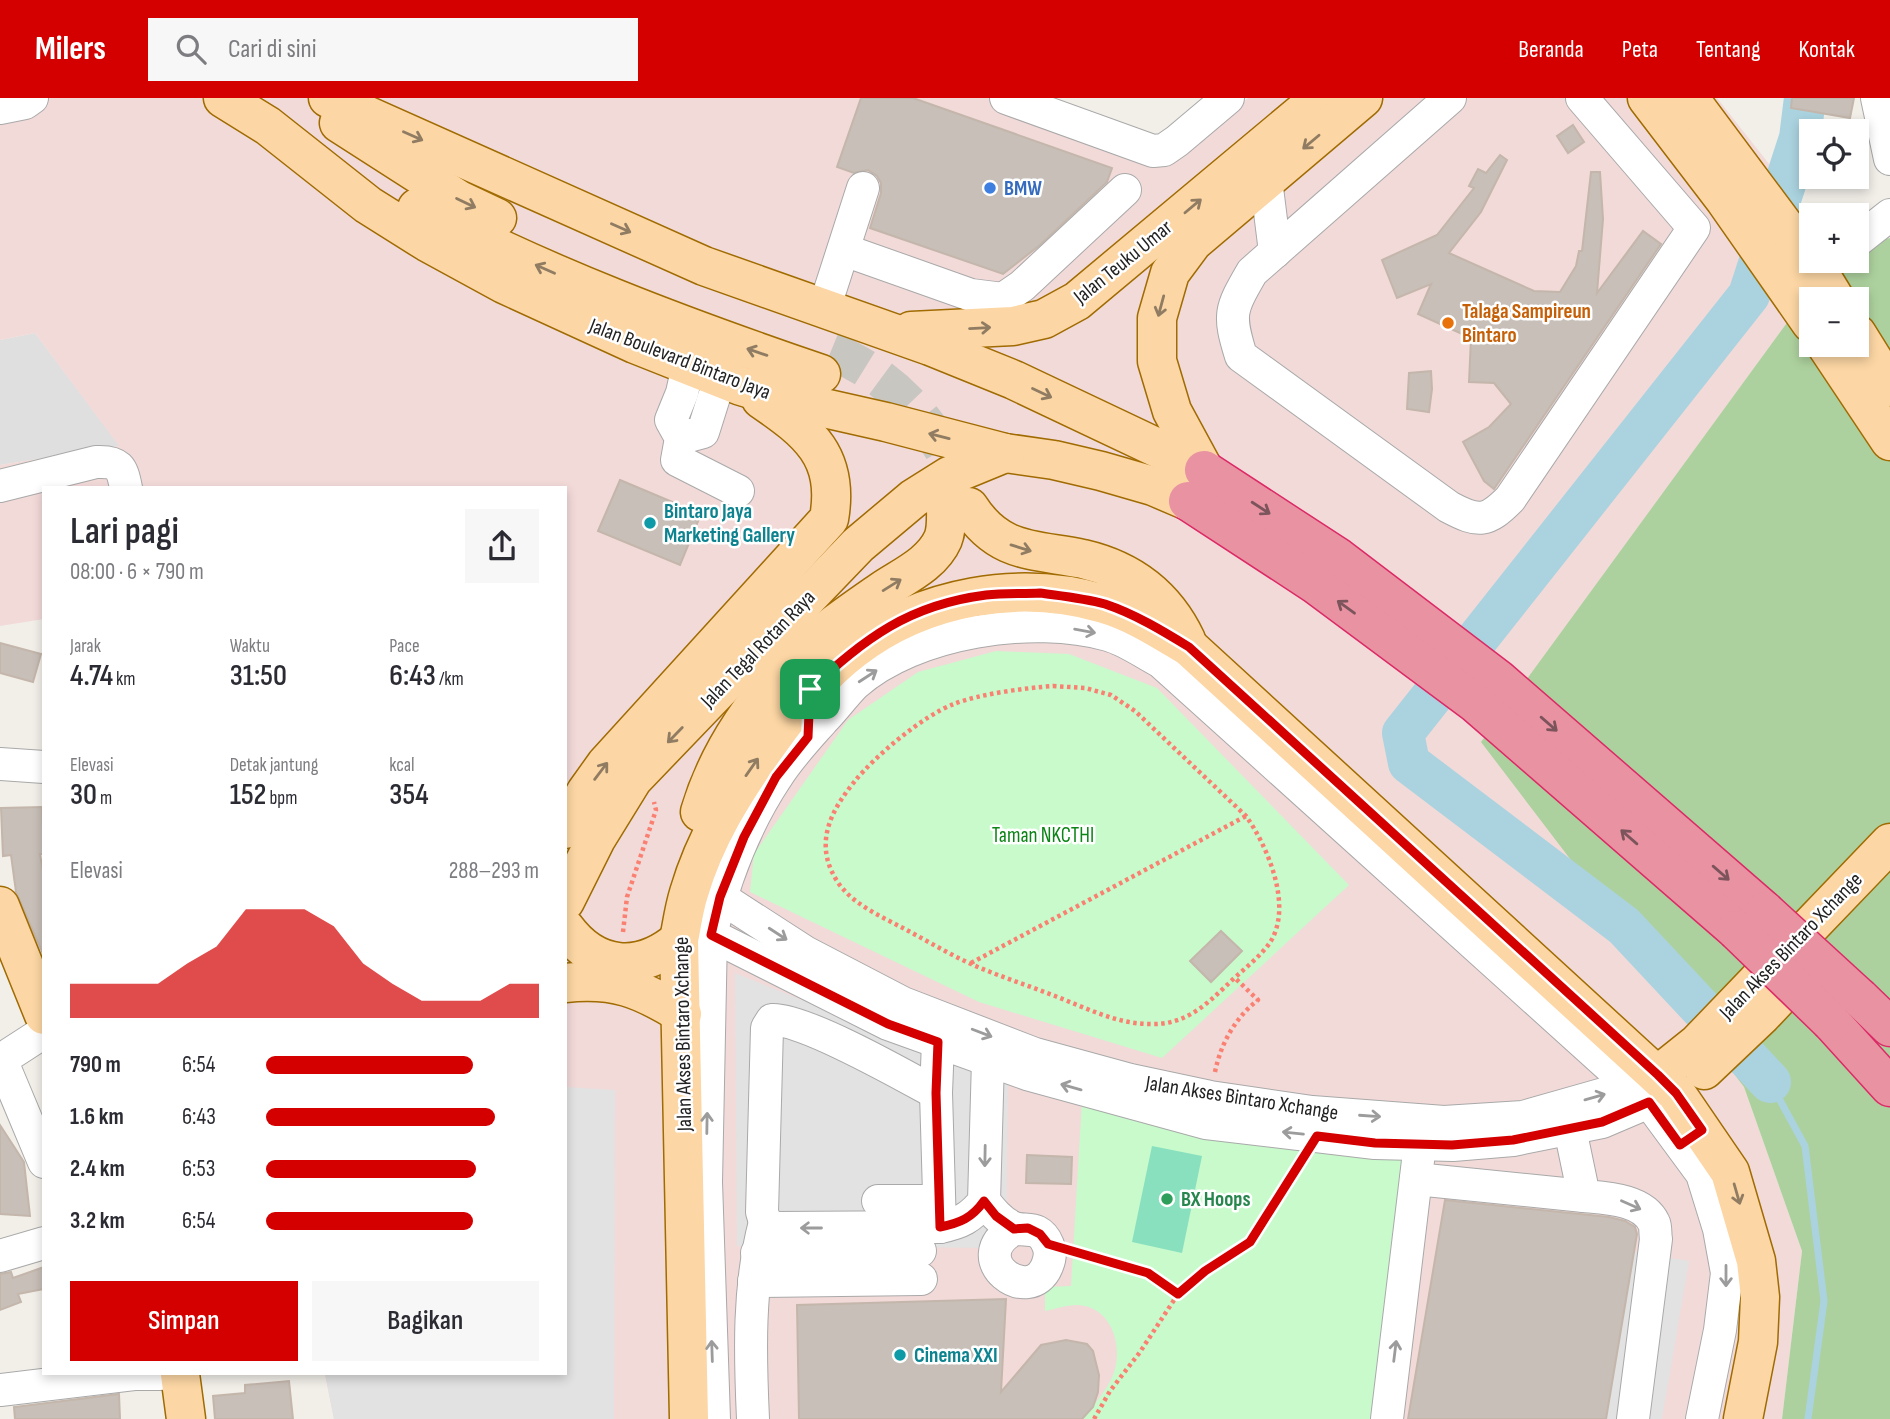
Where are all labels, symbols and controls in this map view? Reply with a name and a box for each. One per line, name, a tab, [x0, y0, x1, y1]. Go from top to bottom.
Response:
search box	[148, 18, 638, 81]
text: Milers	[35, 29, 106, 69]
icon: search	[172, 30, 210, 68]
text: Cari di sini	[228, 34, 317, 65]
text: Beranda	[1518, 35, 1584, 64]
text: Peta	[1622, 35, 1658, 64]
text: Tentang	[1696, 35, 1761, 64]
text: Kontak	[1799, 35, 1855, 64]
map controls	[1799, 119, 1869, 357]
button: locate	[1799, 119, 1869, 189]
one-way arrow	[402, 130, 423, 143]
one-way arrow	[1303, 134, 1321, 150]
place label: BMW	[1004, 176, 1042, 201]
marker: BMW	[982, 180, 998, 196]
one-way arrow	[455, 197, 476, 211]
one-way arrow	[1183, 198, 1201, 214]
button: +	[1799, 203, 1869, 273]
street label: Jalan Teuku Umar	[1068, 215, 1177, 310]
one-way arrow	[610, 222, 631, 235]
one-way arrow	[535, 262, 556, 275]
button: −	[1799, 287, 1869, 357]
one-way arrow	[1154, 294, 1167, 317]
place label: Talaga Sampireun Bintaro	[1462, 299, 1591, 348]
street label: Jalan Boulevard Bintaro Jaya	[585, 313, 774, 405]
marker: Talaga Sampireun Bintaro	[1440, 315, 1456, 331]
one-way arrow	[969, 322, 992, 335]
one-way arrow	[746, 345, 768, 357]
one-way arrow	[1031, 387, 1052, 401]
one-way arrow	[928, 429, 951, 442]
place label: Bintaro Jaya Marketing Gallery	[664, 499, 795, 548]
one-way arrow	[1251, 501, 1271, 515]
text: Lari pagi	[70, 509, 179, 554]
button: share	[465, 509, 539, 583]
marker: Bintaro Jaya Marketing Gallery	[642, 515, 658, 531]
one-way arrow	[1010, 542, 1032, 555]
text: 08:00 · 6 × 790 m	[70, 558, 204, 586]
one-way arrow	[881, 577, 901, 591]
street label: Jalan Tegal Rotan Raya	[695, 585, 820, 714]
one-way arrow	[1337, 600, 1356, 614]
one-way arrow	[1073, 625, 1095, 638]
text: Jarak	[70, 635, 101, 658]
text: Waktu	[230, 635, 270, 658]
text: Pace	[389, 635, 420, 658]
text: 4.74	[70, 658, 113, 694]
text: 31:50	[230, 658, 287, 694]
text: 6:43	[389, 658, 436, 694]
pin	[780, 659, 840, 719]
text: km	[113, 668, 136, 691]
text: /km	[436, 668, 464, 691]
one-way arrow	[857, 669, 877, 683]
icon: arrive	[791, 670, 829, 708]
one-way arrow	[1540, 716, 1558, 732]
one-way arrow	[667, 726, 684, 743]
text: Elevasi	[70, 754, 114, 777]
text: Detak jantung	[230, 754, 318, 777]
text: kcal	[389, 754, 414, 777]
one-way arrow	[745, 758, 759, 777]
one-way arrow	[594, 762, 609, 781]
text: 30	[70, 777, 97, 813]
text: 152	[230, 777, 266, 813]
text: 354	[389, 777, 429, 813]
text: m	[97, 787, 112, 810]
text: bpm	[266, 787, 297, 810]
park label: Taman NKCTHI	[992, 823, 1094, 848]
one-way arrow	[1621, 829, 1639, 845]
text: Elevasi	[70, 857, 123, 885]
text: 288–293 m	[449, 857, 539, 885]
one-way arrow	[1712, 865, 1730, 881]
street label: Jalan Akses Bintaro Xchange	[1714, 867, 1868, 1025]
one-way arrow	[767, 928, 787, 942]
street label: Jalan Akses Bintaro Xchange	[669, 936, 697, 1133]
one-way arrow	[970, 1028, 992, 1041]
text: 790 m	[70, 1051, 121, 1079]
text: 6:54	[182, 1051, 215, 1079]
street label: Jalan Akses Bintaro Xchange	[1143, 1070, 1340, 1126]
one-way arrow	[1060, 1079, 1082, 1092]
one-way arrow	[1583, 1089, 1605, 1102]
text: 1.6 km	[70, 1103, 124, 1131]
text: 6:43	[182, 1103, 216, 1131]
one-way arrow	[1359, 1110, 1381, 1123]
one-way arrow	[701, 1112, 714, 1135]
one-way arrow	[1282, 1127, 1305, 1140]
one-way arrow	[978, 1145, 992, 1168]
text: 2.4 km	[70, 1155, 125, 1183]
text: 6:53	[182, 1155, 215, 1183]
one-way arrow	[1731, 1182, 1744, 1204]
place label: BX Hoops	[1181, 1187, 1251, 1212]
marker: BX Hoops	[1159, 1191, 1175, 1207]
one-way arrow	[1620, 1200, 1641, 1213]
text: 3.2 km	[70, 1207, 125, 1235]
text: 6:54	[182, 1207, 215, 1235]
one-way arrow	[800, 1221, 823, 1235]
one-way arrow	[1719, 1264, 1732, 1287]
button: Simpan	[70, 1281, 298, 1361]
button: Bagikan	[312, 1281, 539, 1361]
one-way arrow	[705, 1340, 718, 1363]
one-way arrow	[1388, 1340, 1401, 1363]
place label: Cinema XXI	[914, 1343, 998, 1368]
marker: Cinema XXI	[892, 1347, 908, 1363]

